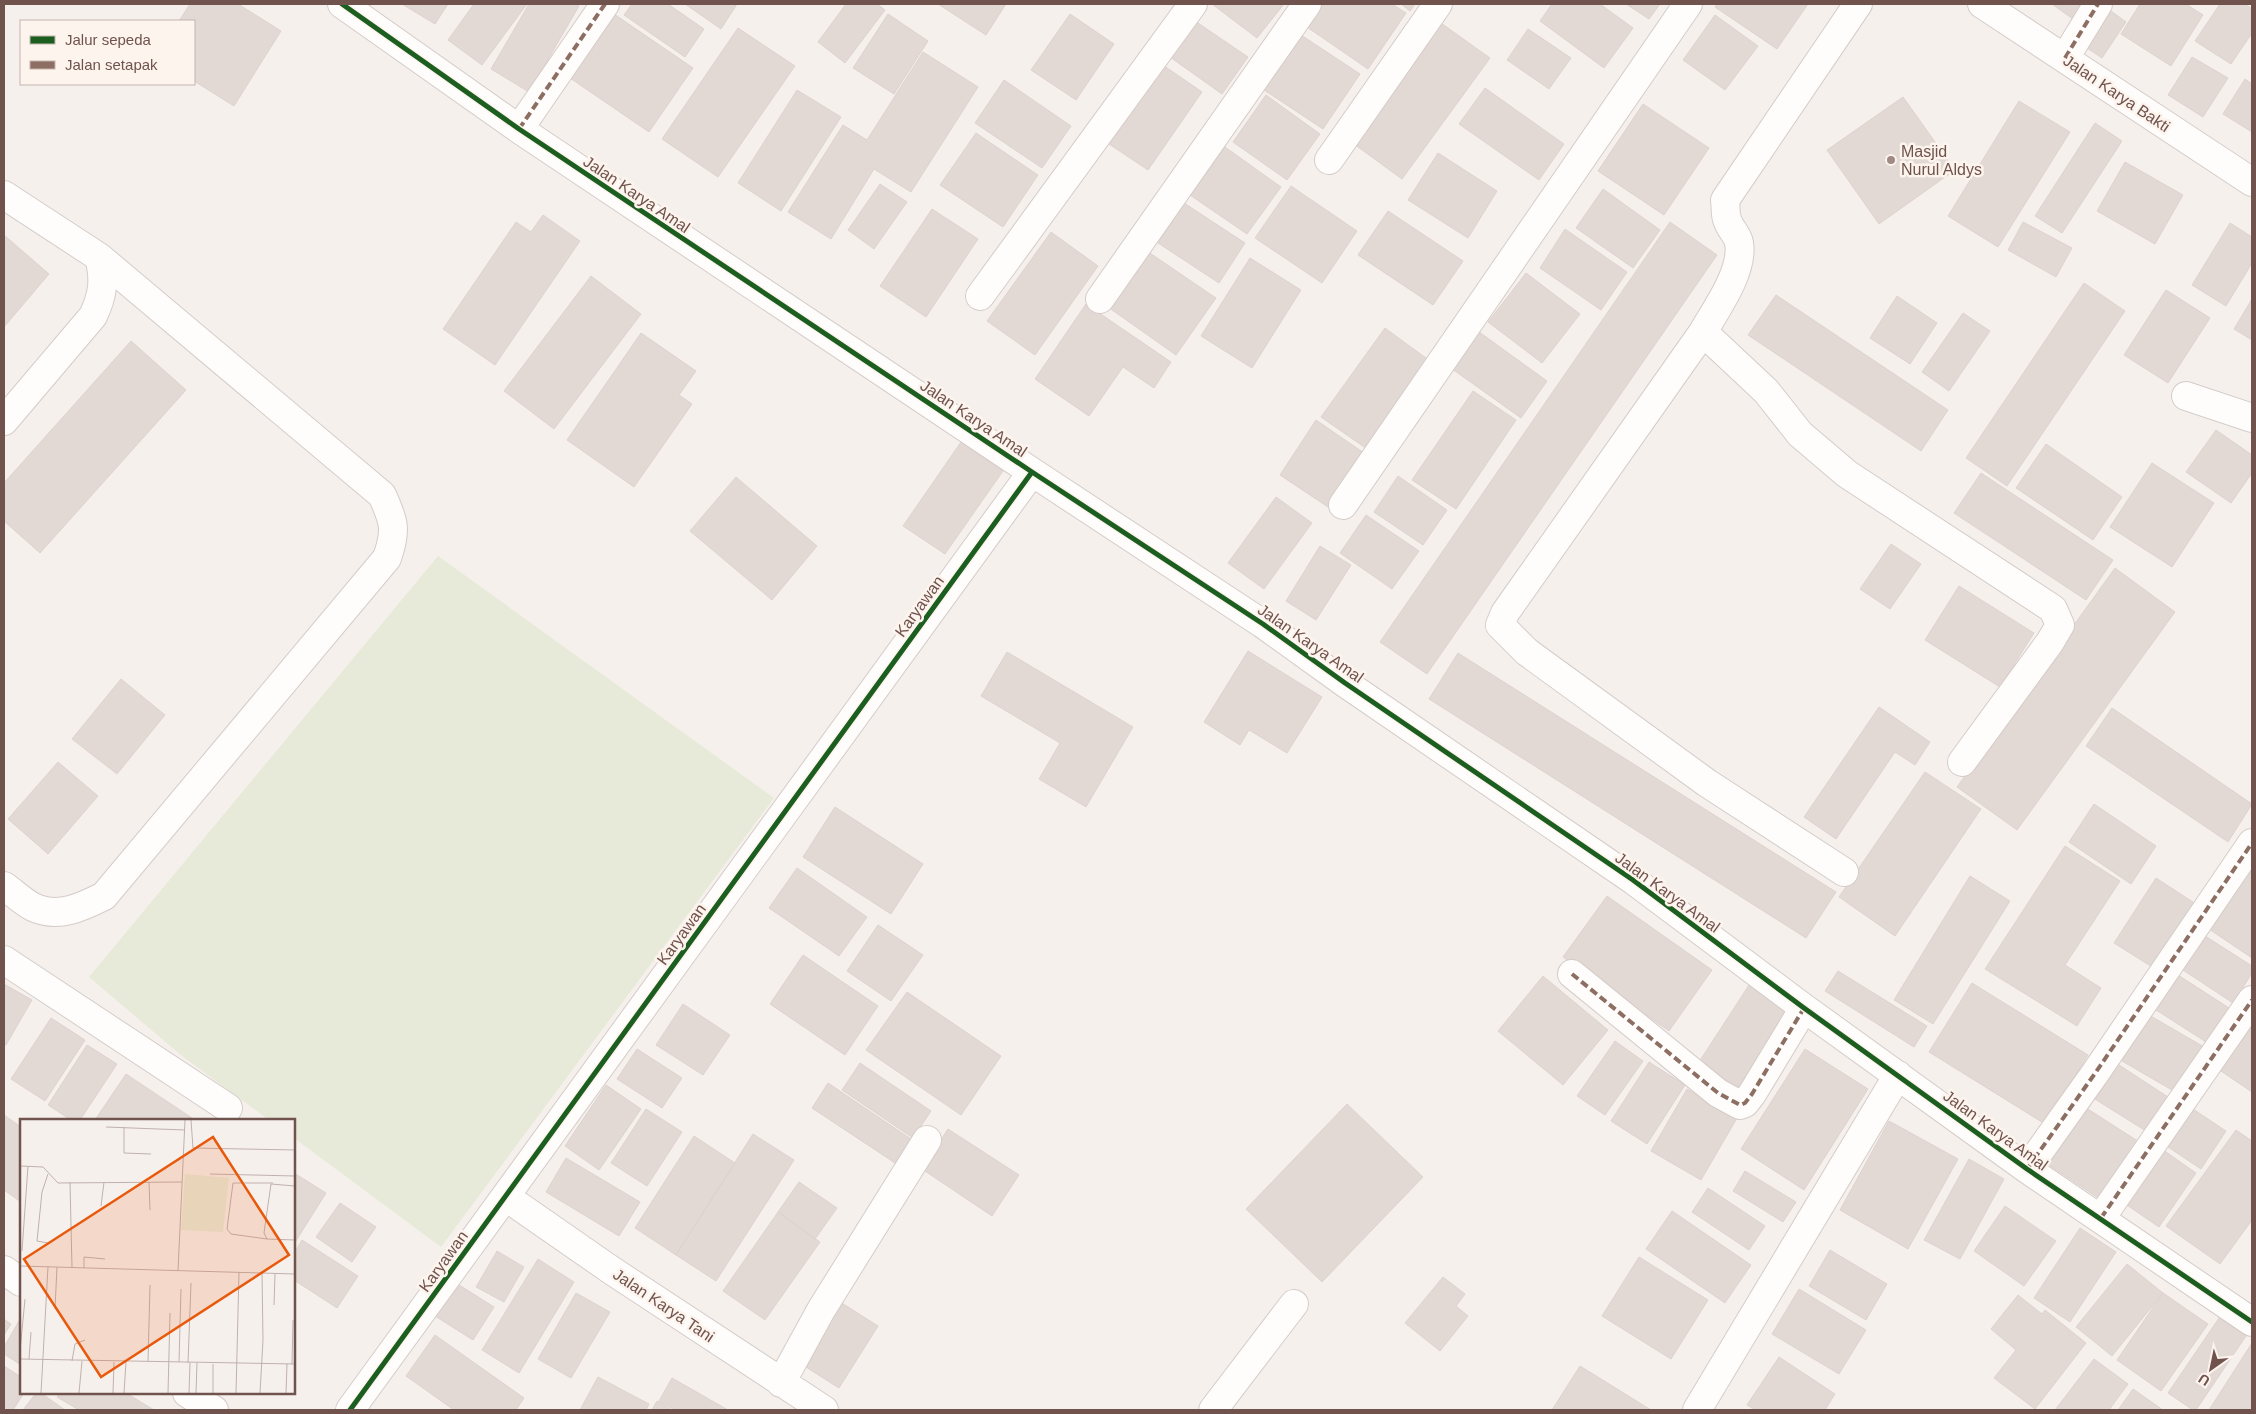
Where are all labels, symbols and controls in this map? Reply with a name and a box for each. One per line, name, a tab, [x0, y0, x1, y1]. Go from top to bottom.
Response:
legend	[20, 20, 195, 85]
text: Jalur sepeda	[65, 31, 152, 48]
street label: Jalan Karya Bakti	[2060, 52, 2173, 135]
text: Jalan setapak	[65, 56, 158, 73]
place label: Masjid Nurul Aldys	[1901, 143, 1982, 178]
street label: Jalan Karya Amal	[580, 153, 693, 236]
marker: Masjid Nurul Aldys	[1885, 154, 1897, 166]
street label: Jalan Karya Amal	[917, 377, 1030, 460]
street label: Karyawan	[892, 573, 947, 640]
street label: Jalan Karya Amal	[1255, 601, 1367, 686]
street label: Jalan Karya Amal	[1612, 849, 1723, 936]
street label: Karyawan	[654, 901, 709, 968]
street label: Jalan Karya Amal	[1940, 1087, 2051, 1174]
inset map	[20, 1119, 295, 1394]
street label: Karyawan	[416, 1228, 471, 1295]
street label: Jalan Karya Tani	[610, 1265, 717, 1345]
north arrow	[2186, 1344, 2236, 1394]
text: U	[2195, 1370, 2213, 1389]

